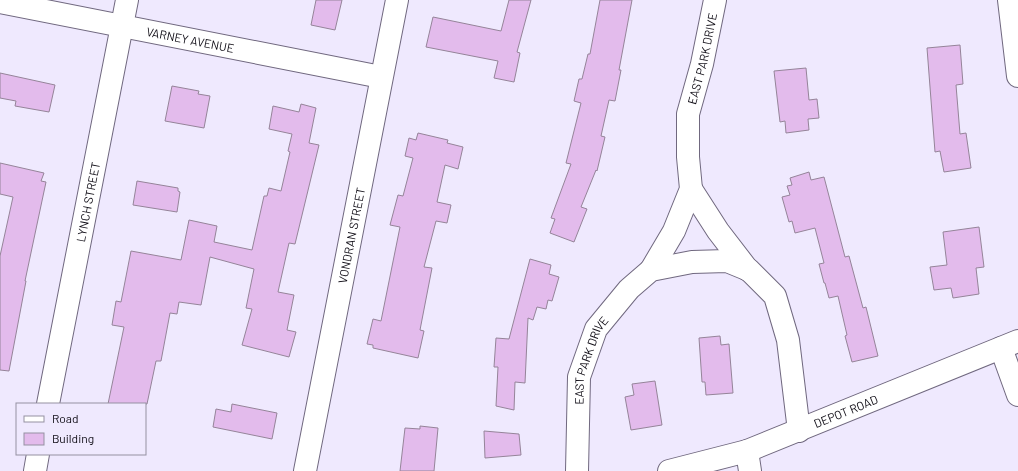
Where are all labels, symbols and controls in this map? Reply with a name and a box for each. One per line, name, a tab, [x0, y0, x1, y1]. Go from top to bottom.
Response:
street label: EAST PARK DRIVE	[684, 12, 719, 106]
street label: VARNEY AVENUE	[145, 24, 235, 55]
street label: LYNCH STREET	[73, 160, 102, 243]
street label: VONDRAN STREET	[335, 186, 367, 285]
street label: EAST PARK DRIVE	[571, 313, 611, 405]
street label: DEPOT ROAD	[812, 392, 880, 430]
legend	[16, 403, 146, 455]
text: Road	[52, 411, 79, 425]
text: Building	[52, 431, 94, 445]

